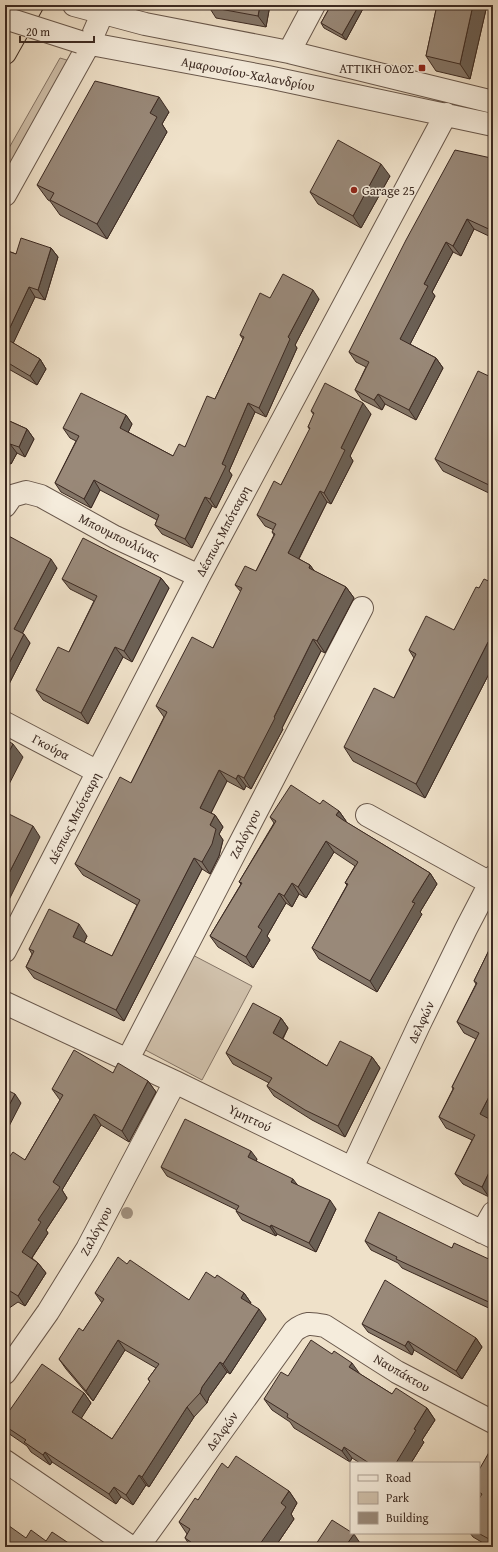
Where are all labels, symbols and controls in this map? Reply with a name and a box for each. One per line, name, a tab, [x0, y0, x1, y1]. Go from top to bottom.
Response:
scale bar	[20, 18, 94, 44]
text: 20 m	[26, 23, 50, 40]
street label: Αμαρουσίου-Χαλανδρίου	[180, 52, 317, 96]
place label: ΑΤΤΙΚΗ ΟΔΟΣ	[339, 59, 414, 78]
marker: ΑΤΤΙΚΗ ΟΔΟΣ	[417, 63, 427, 73]
place label: Garage 25	[362, 181, 415, 200]
marker: Garage 25	[349, 185, 359, 195]
street label: Δέσπως Μπότσαρη	[191, 482, 255, 580]
street label: Μπουμπουλίνας	[75, 508, 163, 566]
street label: Γκούρα	[29, 729, 73, 765]
street label: Δέσπως Μπότσαρη	[43, 769, 105, 867]
street label: Ζαλόγγου	[224, 806, 266, 862]
street label: Δελφών	[403, 998, 439, 1046]
street label: Υμηττού	[224, 1099, 275, 1137]
street label: Ζαλόγγου	[75, 1203, 117, 1259]
street label: Ναυπάκτου	[370, 1349, 434, 1397]
street label: Δελφών	[201, 1407, 243, 1455]
legend	[350, 1462, 480, 1534]
text: Road	[386, 1469, 412, 1486]
text: Park	[386, 1489, 410, 1506]
text: Building	[386, 1509, 429, 1526]

